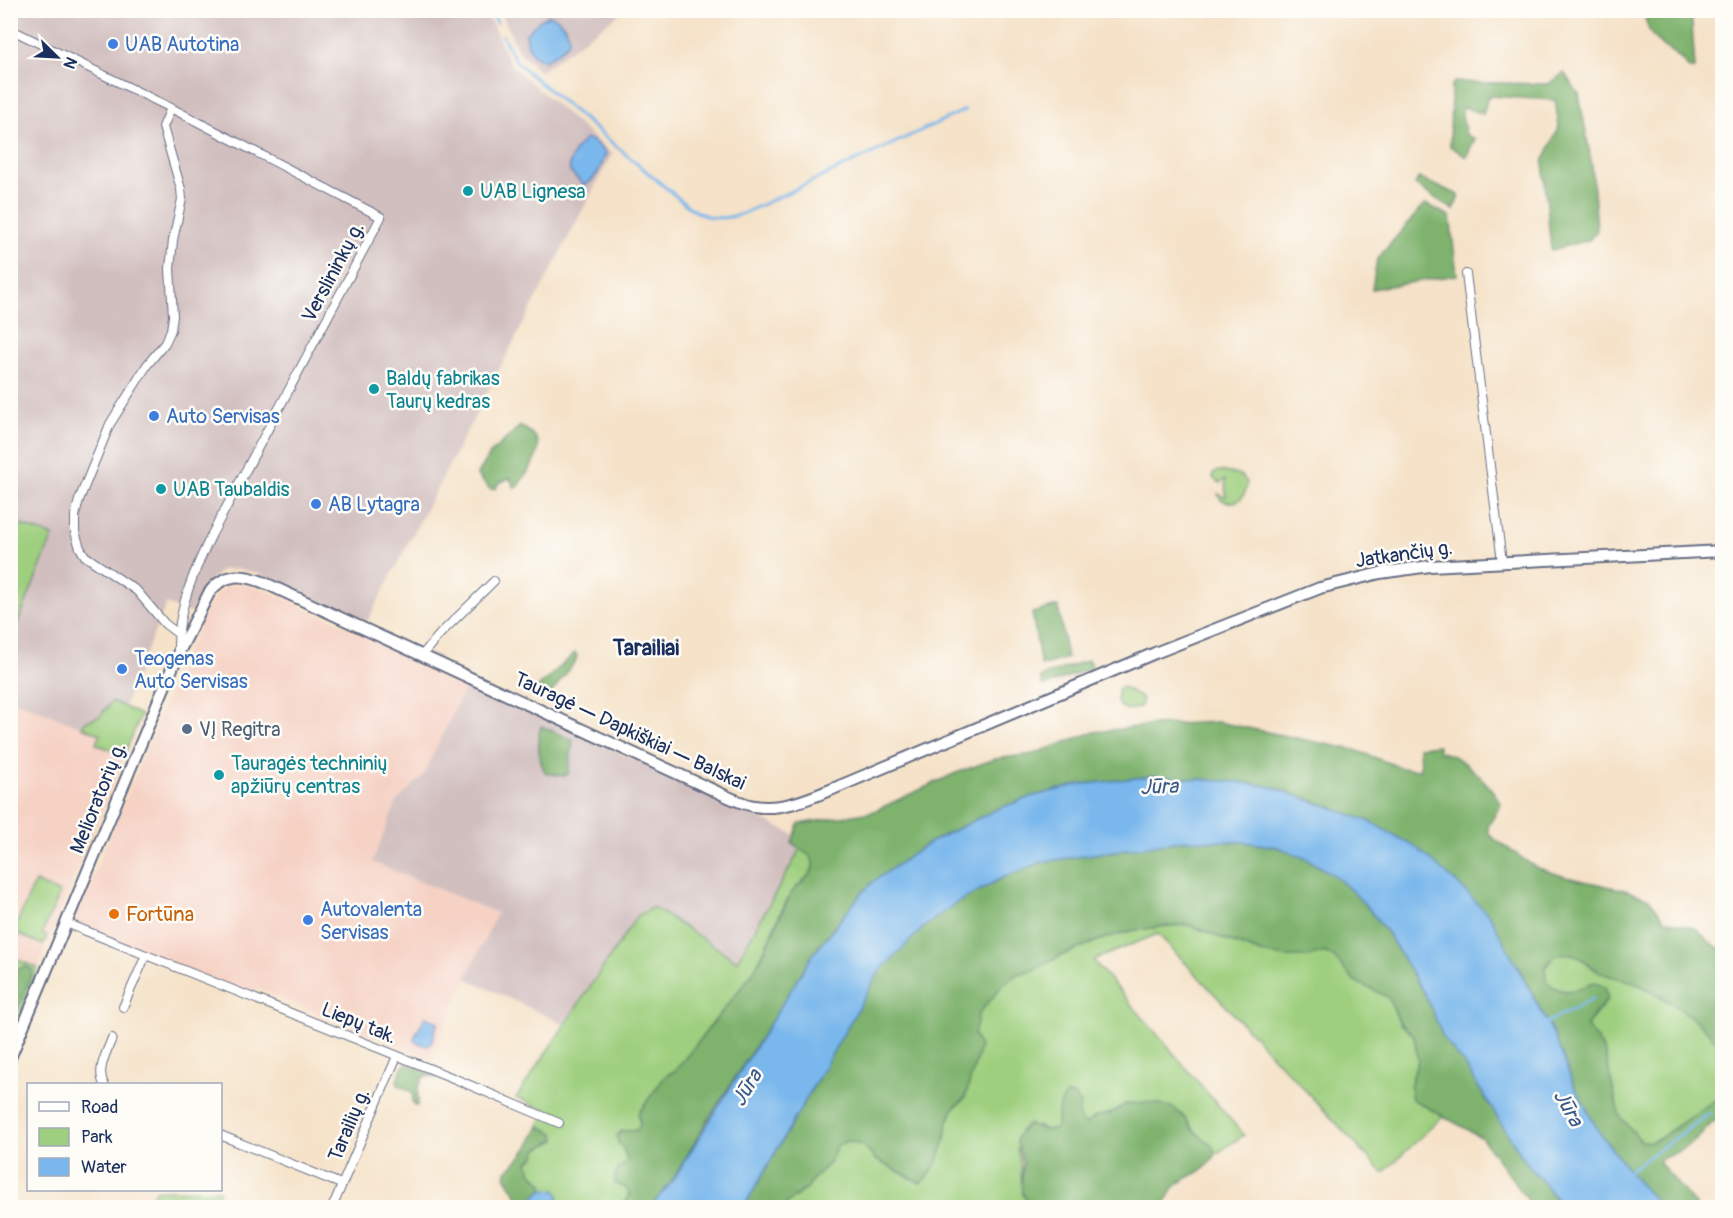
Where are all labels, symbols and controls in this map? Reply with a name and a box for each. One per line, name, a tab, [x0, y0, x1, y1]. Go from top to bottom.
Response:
north arrow	[27, 27, 87, 87]
place label: UAB Autotina	[125, 32, 239, 57]
marker: UAB Autotina	[106, 37, 120, 51]
text: N	[58, 54, 81, 72]
place label: UAB Lignesa	[480, 179, 586, 204]
marker: UAB Lignesa	[461, 184, 475, 198]
street label: Verslininkų g.	[296, 218, 370, 326]
place label: Baldų fabrikas Taurų kedras	[386, 366, 500, 414]
marker: Baldų fabrikas Taurų kedras	[367, 382, 381, 396]
place label: Auto Servisas	[166, 404, 280, 429]
marker: Auto Servisas	[147, 409, 161, 423]
place label: UAB Taubaldis	[173, 477, 289, 502]
marker: UAB Taubaldis	[154, 482, 168, 496]
place label: AB Lytagra	[328, 492, 420, 517]
marker: AB Lytagra	[309, 497, 323, 511]
street label: Jatkančių g.	[1354, 535, 1454, 573]
district label: Tarailiai	[612, 634, 679, 662]
place label: Teogenas Auto Servisas	[134, 646, 248, 694]
marker: Teogenas Auto Servisas	[115, 662, 129, 676]
street label: Tauragė — Dapkiškiai — Balskai	[510, 666, 750, 796]
place label: VĮ Regitra	[199, 717, 281, 742]
marker: VĮ Regitra	[180, 722, 194, 736]
street label: Melioratorių g.	[64, 739, 132, 857]
place label: Tauragės techninių apžiūrų centras	[231, 751, 388, 799]
marker: Tauragės techninių apžiūrų centras	[212, 768, 226, 782]
water label: Jūra	[1139, 773, 1180, 801]
place label: Autovalenta Servisas	[320, 897, 422, 945]
place label: Fortūna	[126, 902, 194, 927]
marker: Fortūna	[107, 907, 121, 921]
marker: Autovalenta Servisas	[301, 913, 315, 927]
street label: Liepų tak.	[318, 997, 400, 1049]
water label: Jūra	[726, 1064, 769, 1111]
legend	[27, 1083, 222, 1191]
street label: Tarailių g.	[323, 1085, 375, 1165]
water label: Jūra	[1547, 1085, 1590, 1132]
text: Road	[81, 1096, 118, 1119]
text: Park	[81, 1126, 113, 1149]
text: Water	[81, 1156, 127, 1179]

